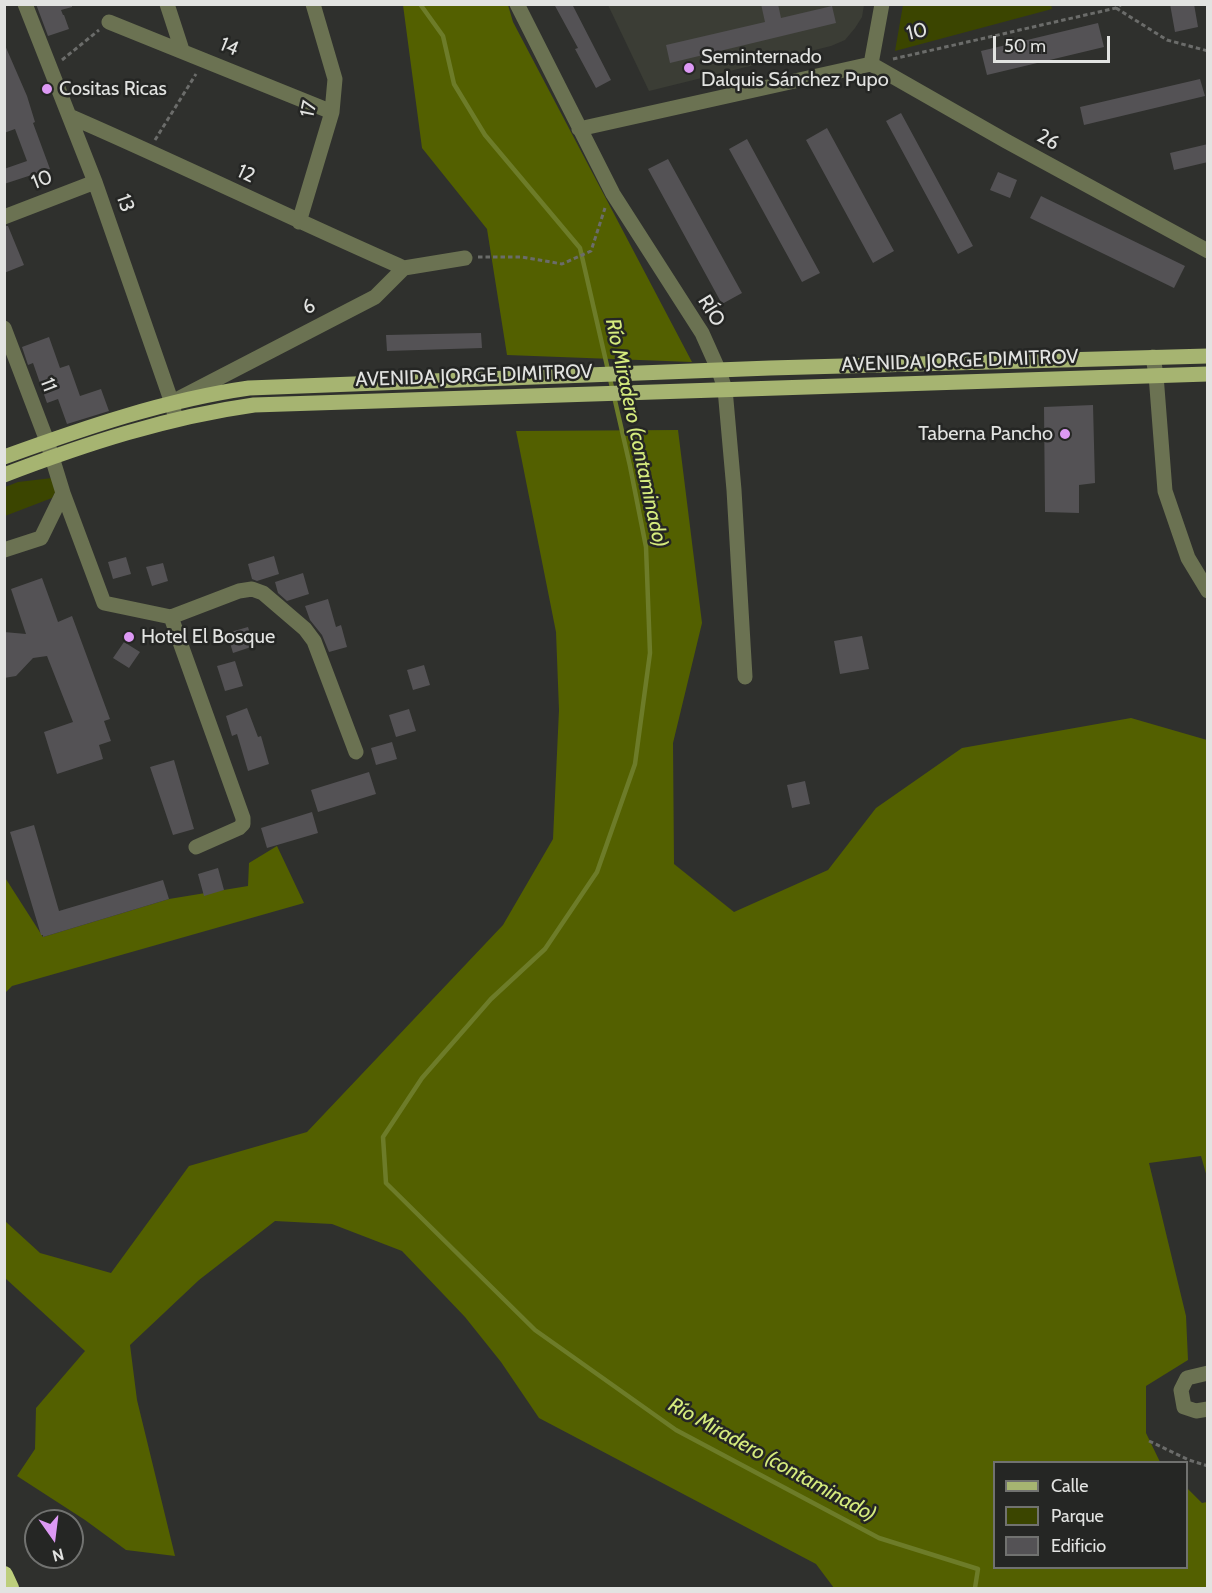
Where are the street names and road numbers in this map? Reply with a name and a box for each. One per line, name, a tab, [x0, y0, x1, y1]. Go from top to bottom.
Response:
street label: 10	[904, 18, 930, 46]
street label: 14	[216, 32, 242, 62]
street label: 17	[296, 98, 322, 120]
street label: 26	[1033, 124, 1063, 156]
street label: 12	[233, 160, 259, 188]
street label: 10	[28, 165, 56, 195]
street label: 13	[111, 191, 139, 215]
street label: RÍO	[692, 291, 730, 331]
street label: 6	[298, 294, 320, 320]
street label: AVENIDA JORGE DIMITROV	[841, 345, 1079, 377]
street label: AVENIDA JORGE DIMITROV	[355, 360, 593, 392]
street label: 11	[34, 375, 62, 395]

